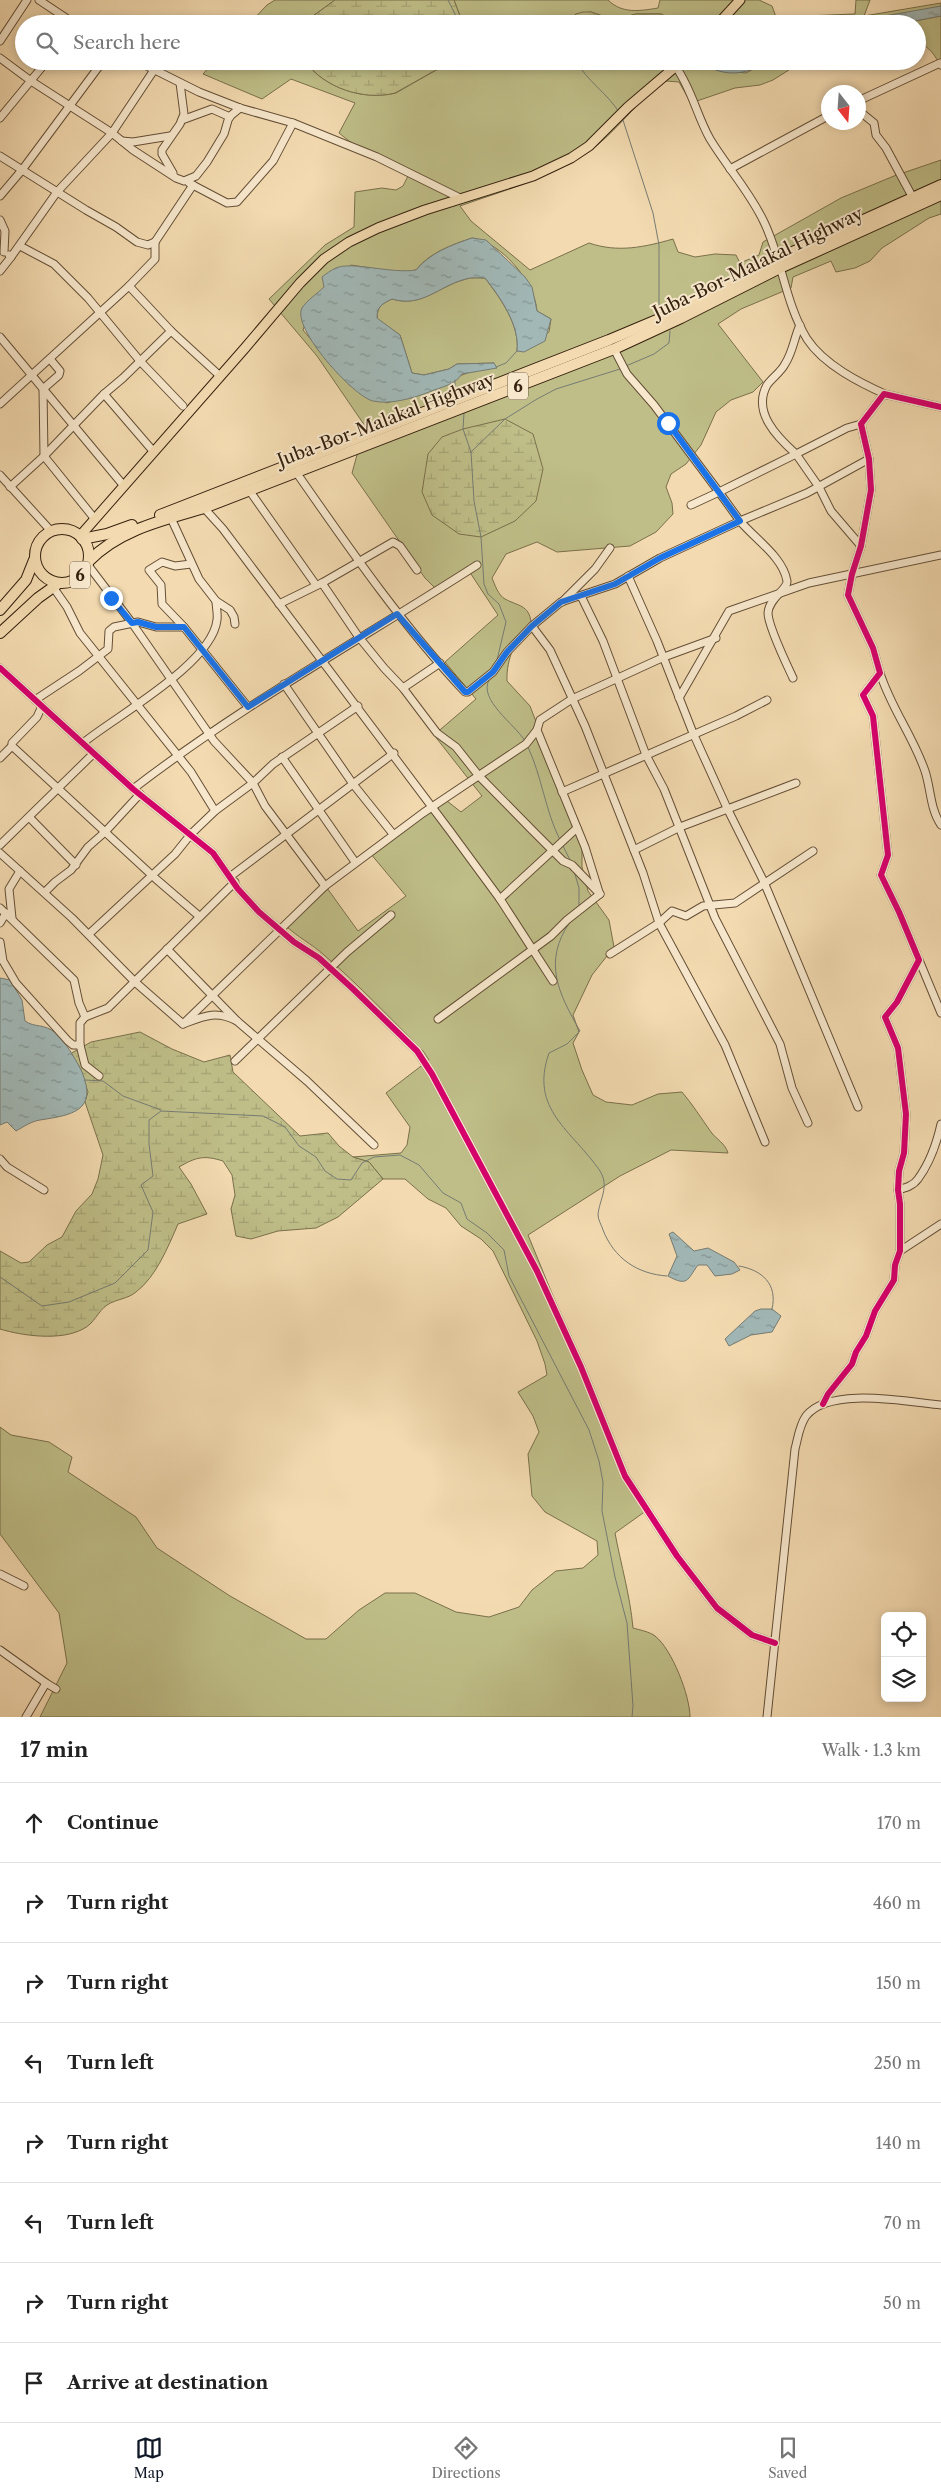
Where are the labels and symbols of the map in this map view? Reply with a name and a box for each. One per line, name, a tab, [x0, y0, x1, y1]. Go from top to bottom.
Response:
north arrow	[821, 85, 866, 130]
street label: Juba-Bor-Malakal Highway	[647, 202, 867, 325]
street label: Juba-Bor-Malakal Highway	[271, 368, 499, 473]
road number: 6	[508, 372, 528, 400]
route start	[657, 412, 680, 435]
road number: 6	[70, 562, 90, 588]
route end	[100, 587, 123, 610]

